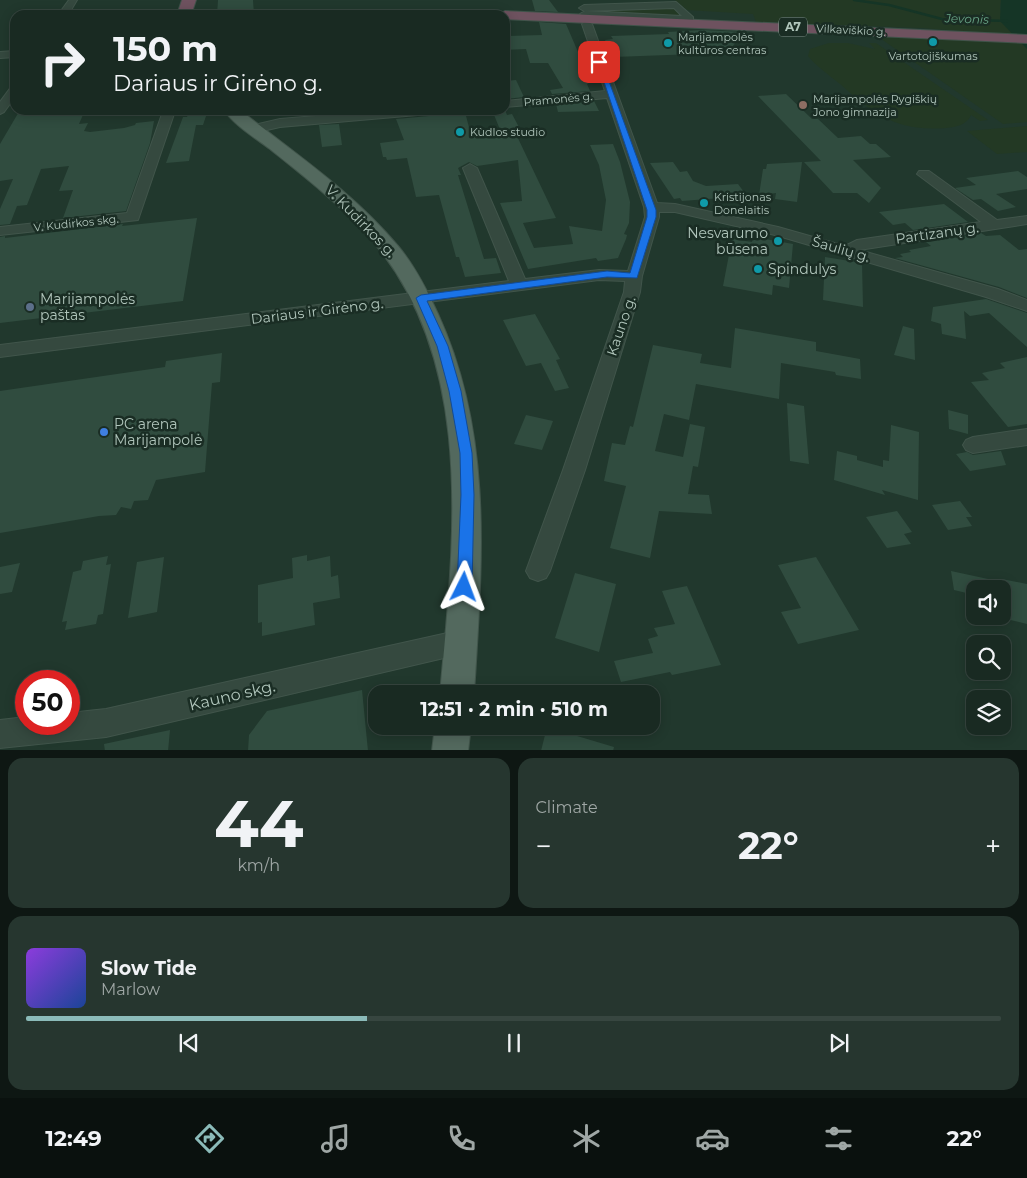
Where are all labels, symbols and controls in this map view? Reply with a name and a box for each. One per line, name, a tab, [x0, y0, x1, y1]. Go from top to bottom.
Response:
water label: Jevonis	[944, 10, 989, 27]
road number: A7	[779, 18, 807, 36]
street label: Vilkaviškio g.	[816, 21, 886, 39]
text: 150 m	[113, 27, 218, 70]
icon: right	[30, 30, 95, 95]
place label: Marijampolės kultūros centras	[678, 30, 767, 57]
marker: Vartotojiškumas	[927, 36, 939, 48]
marker: Marijampolės kultūros centras	[662, 37, 674, 49]
pin	[578, 41, 620, 83]
icon: arrive	[585, 48, 613, 76]
place label: Vartotojiškumas	[888, 49, 978, 63]
text: Dariaus ir Girėno g.	[113, 70, 322, 97]
street label: Pramonės g.	[523, 89, 593, 109]
place label: Marijampolės Rygiškių Jono gimnazija	[812, 92, 937, 119]
marker: Marijampolės Rygiškių Jono gimnazija	[797, 99, 809, 111]
place label: Kùdlos studio	[470, 125, 545, 139]
marker: Kùdlos studio	[454, 126, 466, 138]
street label: V. Kudirkos g.	[322, 181, 400, 261]
place label: Kristijonas Donelaitis	[714, 190, 772, 217]
marker: Kristijonas Donelaitis	[698, 197, 710, 209]
street label: V. Kudirkos skg.	[33, 212, 119, 234]
street label: Partizanų g.	[894, 218, 980, 248]
place label: Nesvarumo būsena	[687, 224, 768, 258]
street label: Šaulių g.	[810, 232, 872, 266]
marker: Nesvarumo būsena	[772, 235, 784, 247]
place label: Spindulys	[768, 260, 836, 278]
marker: Spindulys	[752, 263, 764, 275]
place label: Marijampolės paštas	[40, 290, 135, 324]
street label: Dariaus ir Girėno g.	[250, 294, 384, 328]
street label: Kauno g.	[602, 294, 640, 358]
marker: Marijampolės paštas	[24, 301, 36, 313]
place label: PC arena Marijampolė	[114, 415, 202, 449]
marker: PC arena Marijampolė	[98, 426, 110, 438]
position arrow	[437, 560, 489, 612]
map controls	[966, 580, 1011, 735]
button: sound	[966, 580, 1011, 625]
button: search	[966, 635, 1011, 680]
speed limit sign: 50	[15, 670, 80, 735]
street label: Kauno skg.	[187, 676, 277, 715]
button: layers	[966, 690, 1011, 735]
text: 12:51 · 2 min · 510 m	[420, 698, 608, 721]
text: 44	[214, 784, 304, 863]
text: Climate	[536, 798, 598, 817]
text: 22°	[738, 822, 799, 869]
text: −	[536, 829, 552, 863]
text: +	[985, 829, 1001, 863]
text: km/h	[237, 856, 280, 875]
text: Slow Tide	[101, 957, 197, 980]
text: Marlow	[101, 980, 160, 999]
icon: previous	[175, 1029, 203, 1057]
icon: pause	[500, 1029, 528, 1057]
icon: next	[825, 1029, 853, 1057]
icon: directions	[192, 1121, 227, 1156]
icon: music	[318, 1121, 353, 1156]
icon: phone	[444, 1121, 479, 1156]
icon: climate	[569, 1121, 604, 1156]
icon: car	[695, 1121, 730, 1156]
icon: filters	[821, 1121, 856, 1156]
text: 12:49	[45, 1125, 102, 1152]
text: 22°	[947, 1125, 982, 1152]

